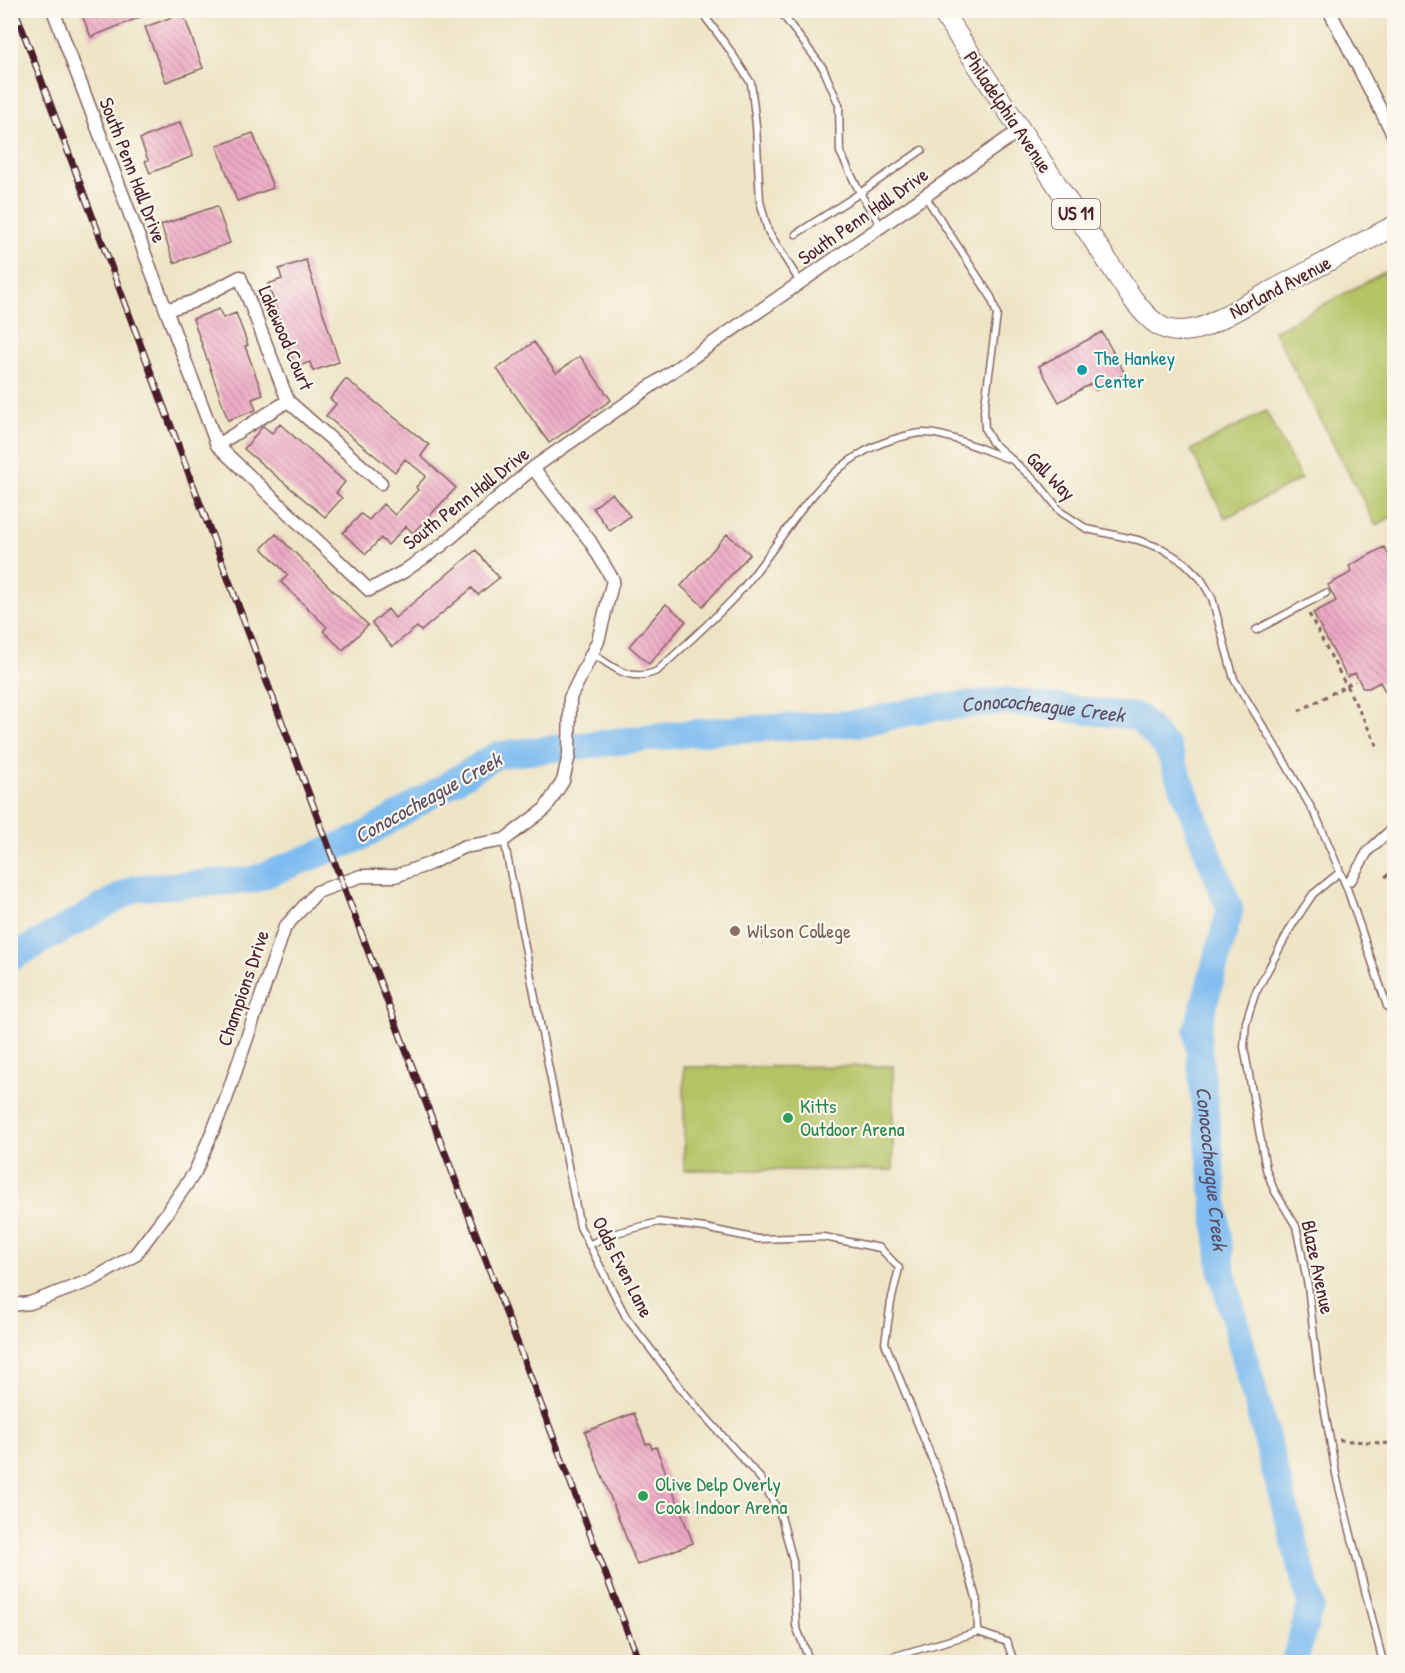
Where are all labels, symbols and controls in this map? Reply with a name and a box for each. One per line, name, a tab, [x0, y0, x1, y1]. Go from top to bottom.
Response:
street label: Philadelphia Avenue	[958, 46, 1059, 178]
street label: South Penn Hall Drive	[93, 93, 174, 246]
street label: South Penn Hall Drive	[792, 161, 933, 271]
road number: US 11	[1052, 199, 1100, 229]
street label: Norland Avenue	[1224, 248, 1335, 325]
street label: Lakewood Court	[252, 281, 321, 395]
place label: The Hankey Center	[1094, 344, 1175, 394]
marker: The Hankey Center	[1075, 363, 1089, 377]
street label: South Penn Hall Drive	[397, 440, 534, 555]
street label: Gall Way	[1021, 445, 1082, 506]
water label: Conococheague Creek	[960, 686, 1128, 730]
water label: Conococheague Creek	[349, 744, 509, 850]
place label: Wilson College	[747, 917, 851, 944]
marker: Wilson College	[728, 924, 742, 938]
street label: Champions Drive	[210, 926, 275, 1049]
water label: Conococheague Creek	[1189, 1085, 1235, 1254]
place label: Kitts Outdoor Arena	[800, 1092, 905, 1142]
marker: Kitts Outdoor Arena	[781, 1111, 795, 1125]
street label: Odds Even Lane	[587, 1212, 660, 1322]
street label: Blaze Avenue	[1295, 1218, 1342, 1316]
place label: Olive Delp Overly Cook Indoor Arena	[655, 1470, 787, 1520]
marker: Olive Delp Overly Cook Indoor Arena	[636, 1489, 650, 1503]

